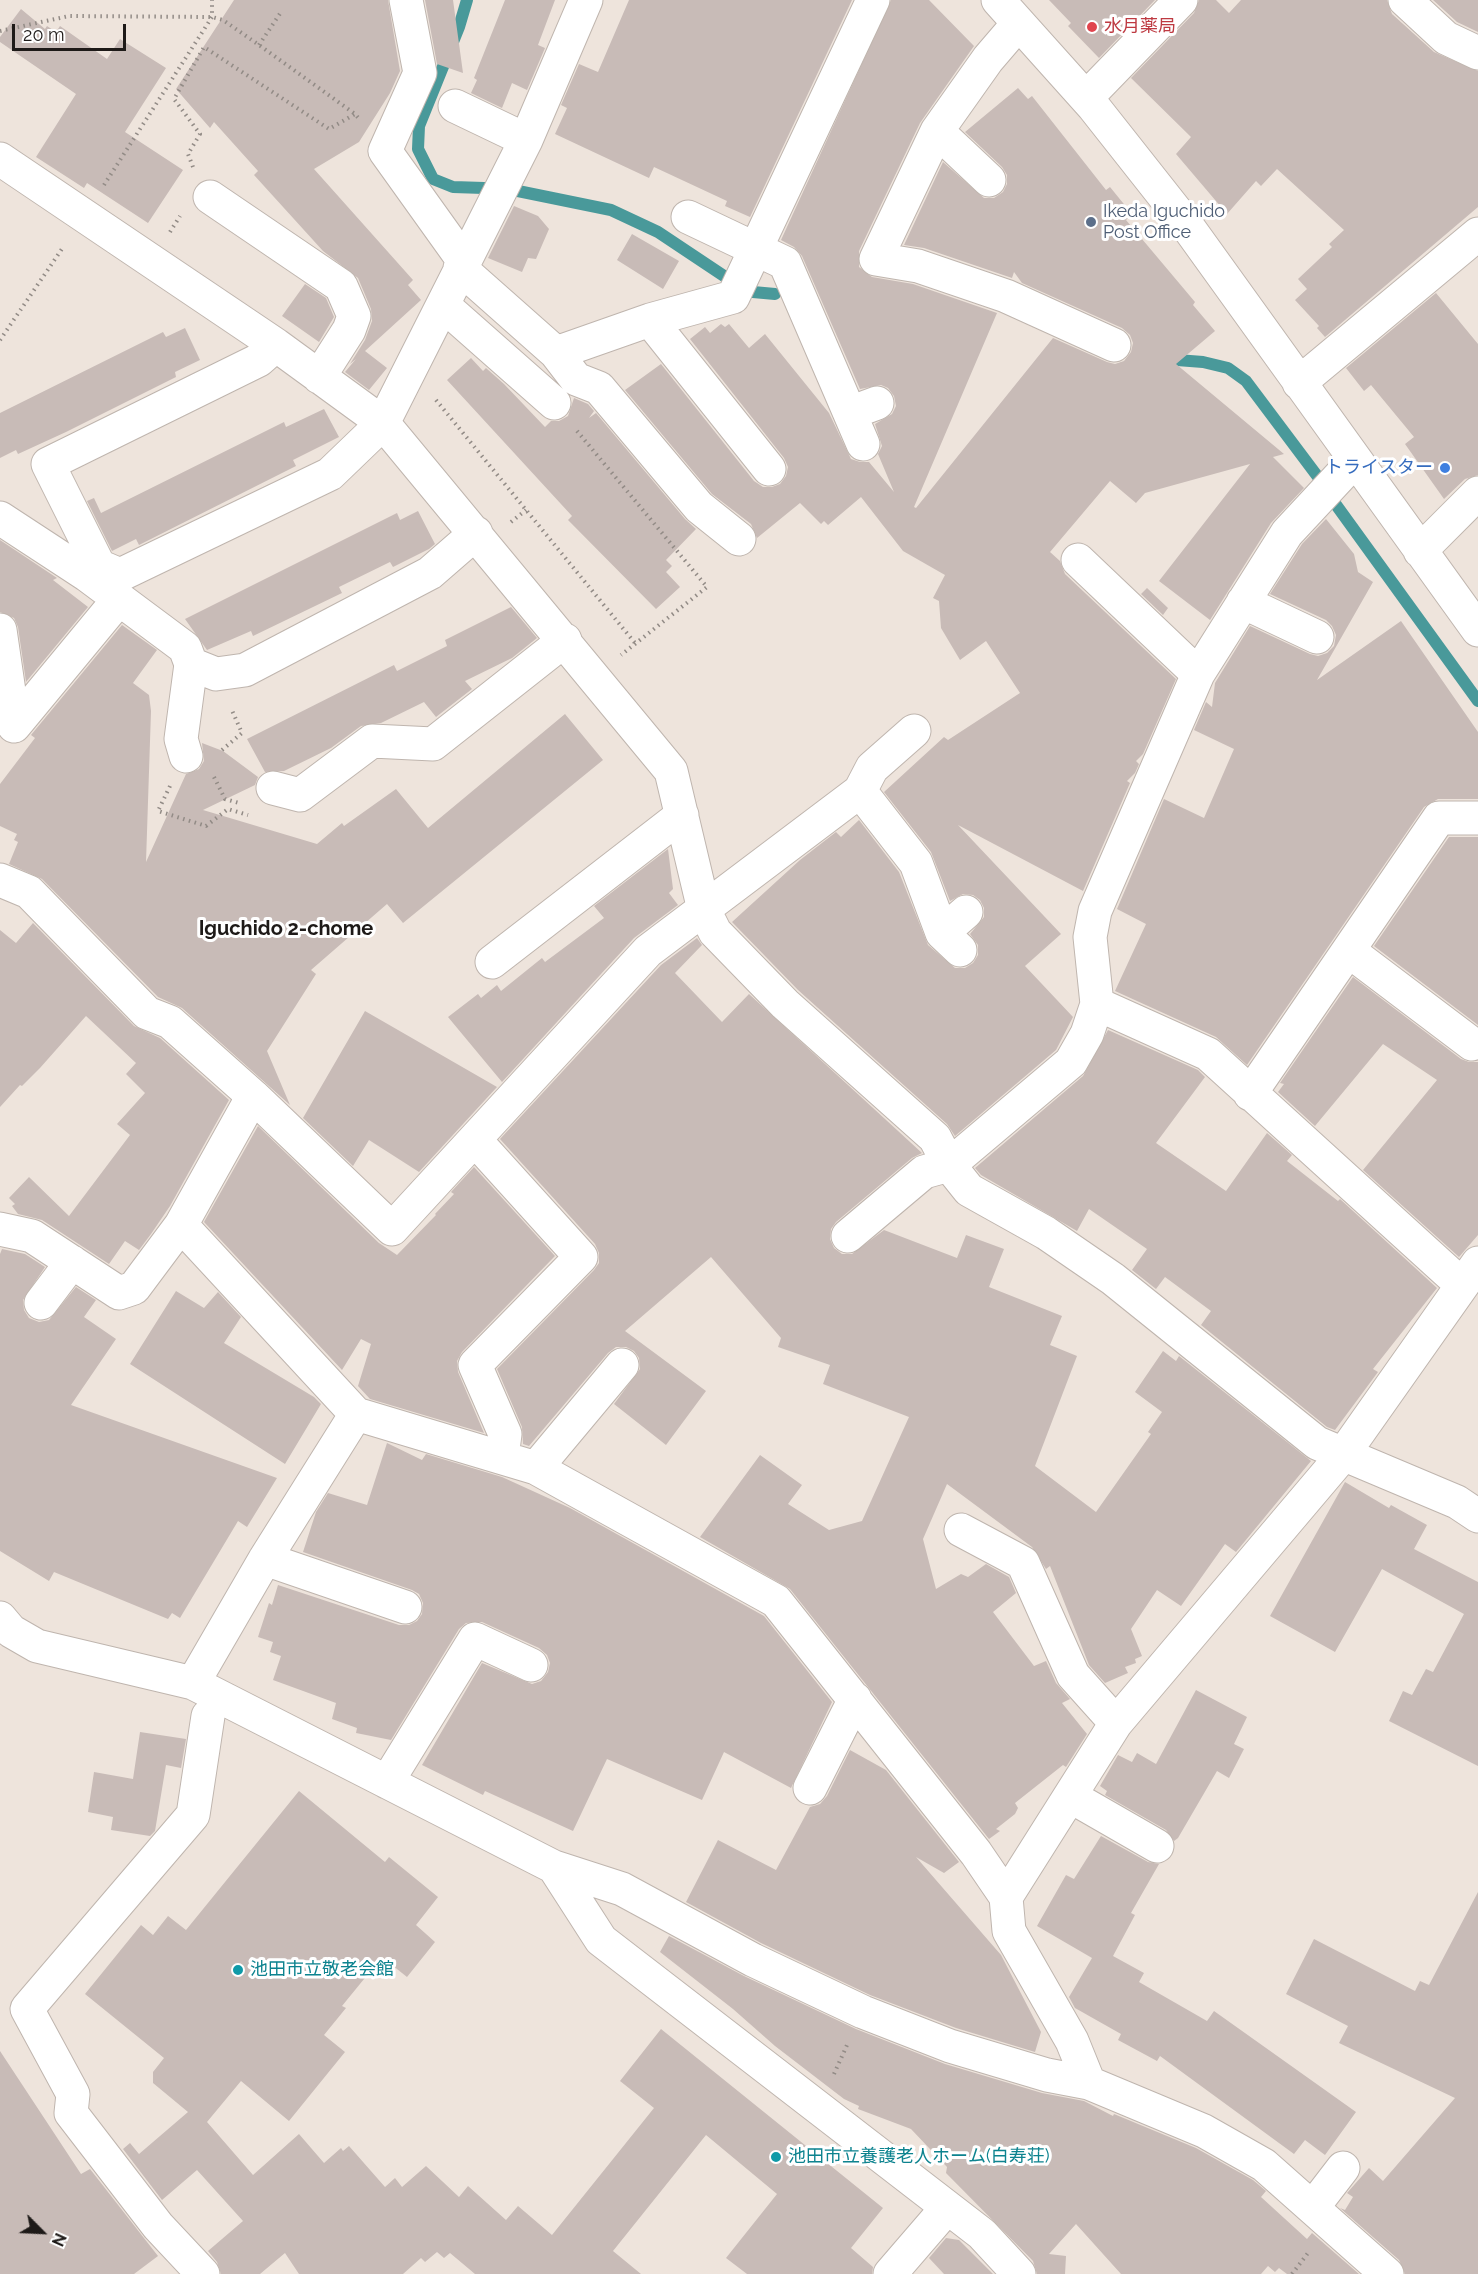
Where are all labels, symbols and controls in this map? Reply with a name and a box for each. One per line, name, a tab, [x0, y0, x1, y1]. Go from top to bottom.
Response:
scale bar	[15, 12, 129, 50]
place label: 水月薬局	[1104, 16, 1176, 38]
marker: 水月薬局	[1085, 20, 1099, 34]
text: 20 m	[23, 24, 65, 45]
place label: Ikeda Iguchido Post Office	[1103, 201, 1225, 244]
marker: Ikeda Iguchido Post Office	[1084, 215, 1098, 229]
place label: トライスター	[1325, 457, 1433, 479]
marker: トライスター	[1438, 461, 1452, 475]
district label: Iguchido 2-chome	[199, 917, 373, 941]
place label: 池田市立敬老会館	[250, 1959, 394, 1981]
marker: 池田市立敬老会館	[231, 1963, 245, 1977]
place label: 池田市立養護老人ホーム(白寿荘)	[788, 2146, 1050, 2168]
marker: 池田市立養護老人ホーム(白寿荘)	[769, 2150, 783, 2164]
north arrow	[12, 2202, 72, 2262]
text: N	[48, 2230, 70, 2249]

